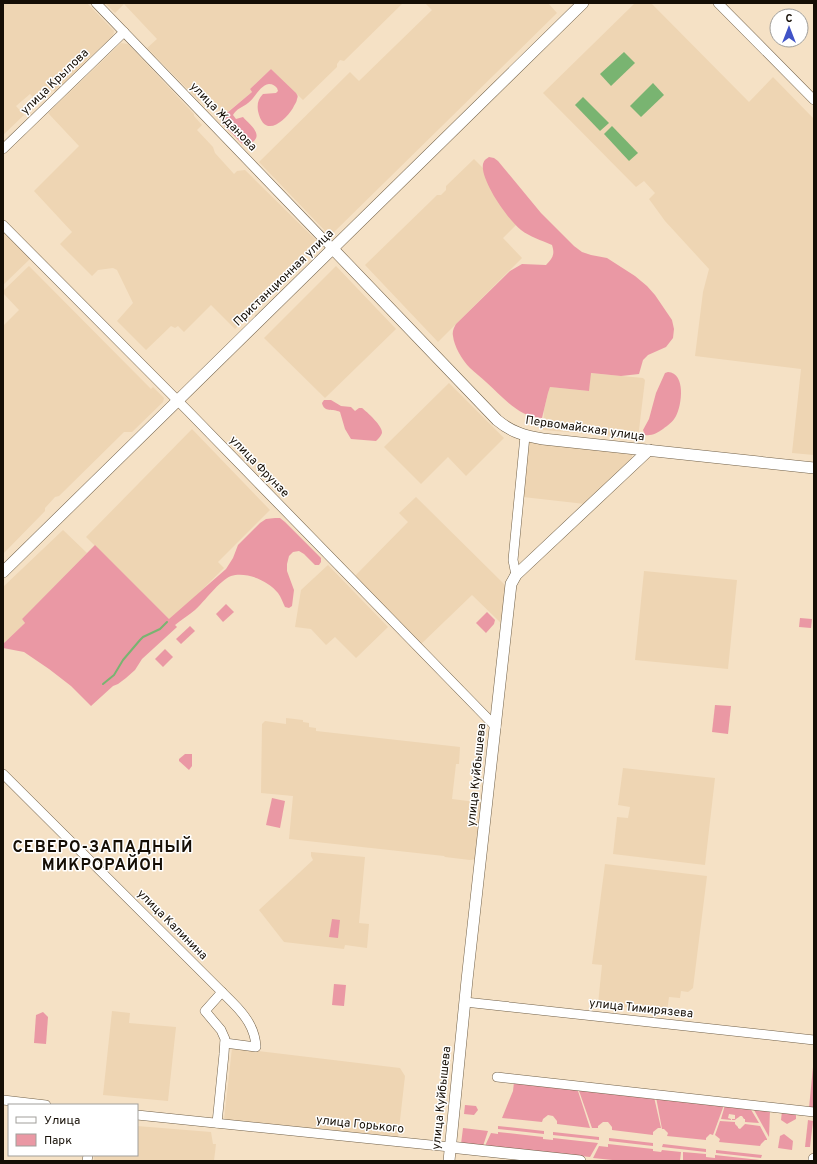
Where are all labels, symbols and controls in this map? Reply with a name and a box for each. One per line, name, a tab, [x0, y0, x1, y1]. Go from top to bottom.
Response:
north arrow	[769, 8, 809, 48]
text: С	[785, 12, 793, 26]
street label: улица Крылова	[18, 45, 92, 119]
street label: улица Жданова	[186, 79, 260, 155]
street label: Пристанционная улица	[230, 226, 338, 330]
street label: Первомайская улица	[524, 413, 646, 445]
street label: улица Фрунзе	[225, 433, 293, 501]
street label: улица Куйбышева	[464, 723, 490, 827]
district label: СЕВЕРО-ЗАПАДНЫЙ МИКРОРАЙОН	[13, 836, 193, 876]
street label: улица Калинина	[133, 886, 211, 964]
street label: улица Тимирязева	[588, 996, 694, 1022]
street label: улица Куйбышева	[429, 1046, 455, 1150]
legend	[8, 1104, 138, 1156]
street label: улица Горького	[315, 1112, 405, 1138]
text: Улица	[44, 1113, 80, 1129]
text: Парк	[44, 1133, 72, 1149]

